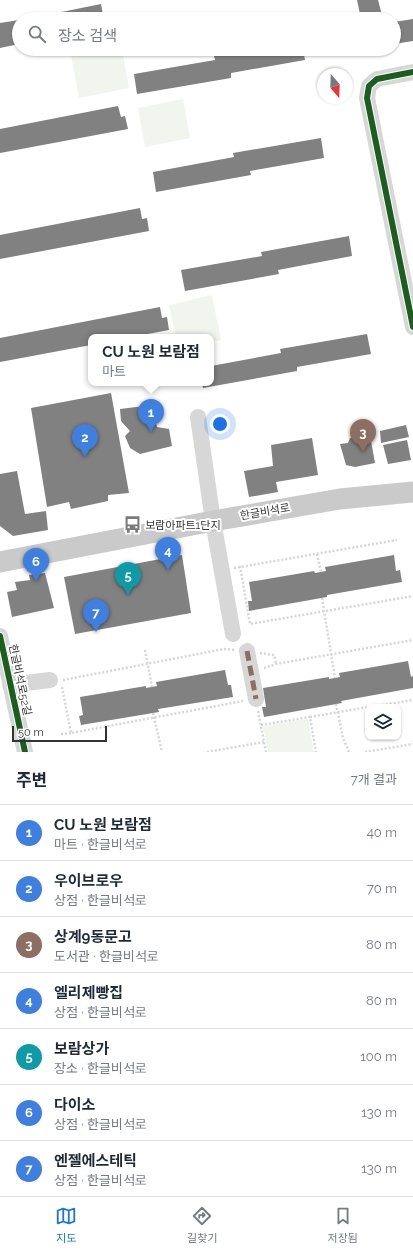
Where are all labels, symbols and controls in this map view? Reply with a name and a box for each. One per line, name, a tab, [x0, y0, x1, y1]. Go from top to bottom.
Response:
search box	[12, 12, 401, 56]
icon: search	[26, 23, 48, 45]
text: 장소 검색	[58, 27, 117, 45]
north arrow	[317, 68, 353, 104]
popup	[88, 334, 214, 386]
text: CU 노원 보람점	[102, 343, 200, 361]
text: 마트	[102, 364, 126, 379]
pin: 1	[138, 399, 164, 432]
your location	[210, 414, 230, 434]
pin: 3	[350, 419, 376, 452]
pin: 2	[72, 424, 98, 457]
street label: 한글비석로	[239, 501, 291, 523]
bus stop icon: 보람아파트1단지	[122, 515, 142, 535]
place label: 보람아파트1단지	[145, 519, 221, 532]
pin: 4	[155, 537, 181, 570]
pin: 6	[23, 548, 49, 581]
pin: 5	[115, 562, 141, 595]
pin: 7	[83, 599, 109, 632]
street label: 한글비석로52길	[6, 643, 34, 717]
map controls	[365, 704, 401, 740]
button: layers	[365, 704, 401, 740]
scale bar	[12, 724, 107, 743]
text: 50 m	[18, 726, 44, 739]
text: 주변	[16, 770, 47, 790]
text: 7개 결과	[351, 772, 397, 787]
text: CU 노원 보람점	[54, 816, 152, 834]
text: 1	[26, 825, 32, 840]
text: 40 m	[367, 825, 397, 840]
text: 마트 · 한글비석로	[54, 837, 147, 852]
text: 우이브로우	[54, 872, 123, 890]
text: 2	[25, 881, 33, 896]
text: 70 m	[367, 881, 397, 896]
text: 상점 · 한글비석로	[54, 893, 147, 908]
text: 상계9동문고	[54, 928, 132, 946]
text: 3	[25, 937, 33, 952]
text: 80 m	[366, 937, 397, 952]
text: 도서관 · 한글비석로	[54, 949, 159, 964]
text: 엘리제빵집	[54, 984, 123, 1002]
text: 4	[25, 993, 33, 1008]
text: 80 m	[366, 993, 397, 1008]
text: 상점 · 한글비석로	[54, 1005, 147, 1020]
text: 보람상가	[54, 1040, 109, 1058]
text: 5	[25, 1049, 33, 1064]
text: 100 m	[360, 1049, 397, 1064]
text: 장소 · 한글비석로	[54, 1061, 147, 1076]
text: 다이소	[54, 1096, 95, 1114]
text: 6	[25, 1105, 33, 1120]
text: 130 m	[361, 1105, 397, 1120]
text: 상점 · 한글비석로	[54, 1117, 147, 1132]
text: 엔젤에스테틱	[54, 1152, 137, 1170]
text: 7	[25, 1161, 33, 1176]
text: 130 m	[361, 1161, 397, 1176]
text: 상점 · 한글비석로	[54, 1173, 147, 1188]
tab: 지도	[55, 1205, 77, 1245]
tab: 길찾기	[187, 1205, 217, 1245]
tab: 저장됨	[328, 1205, 358, 1245]

